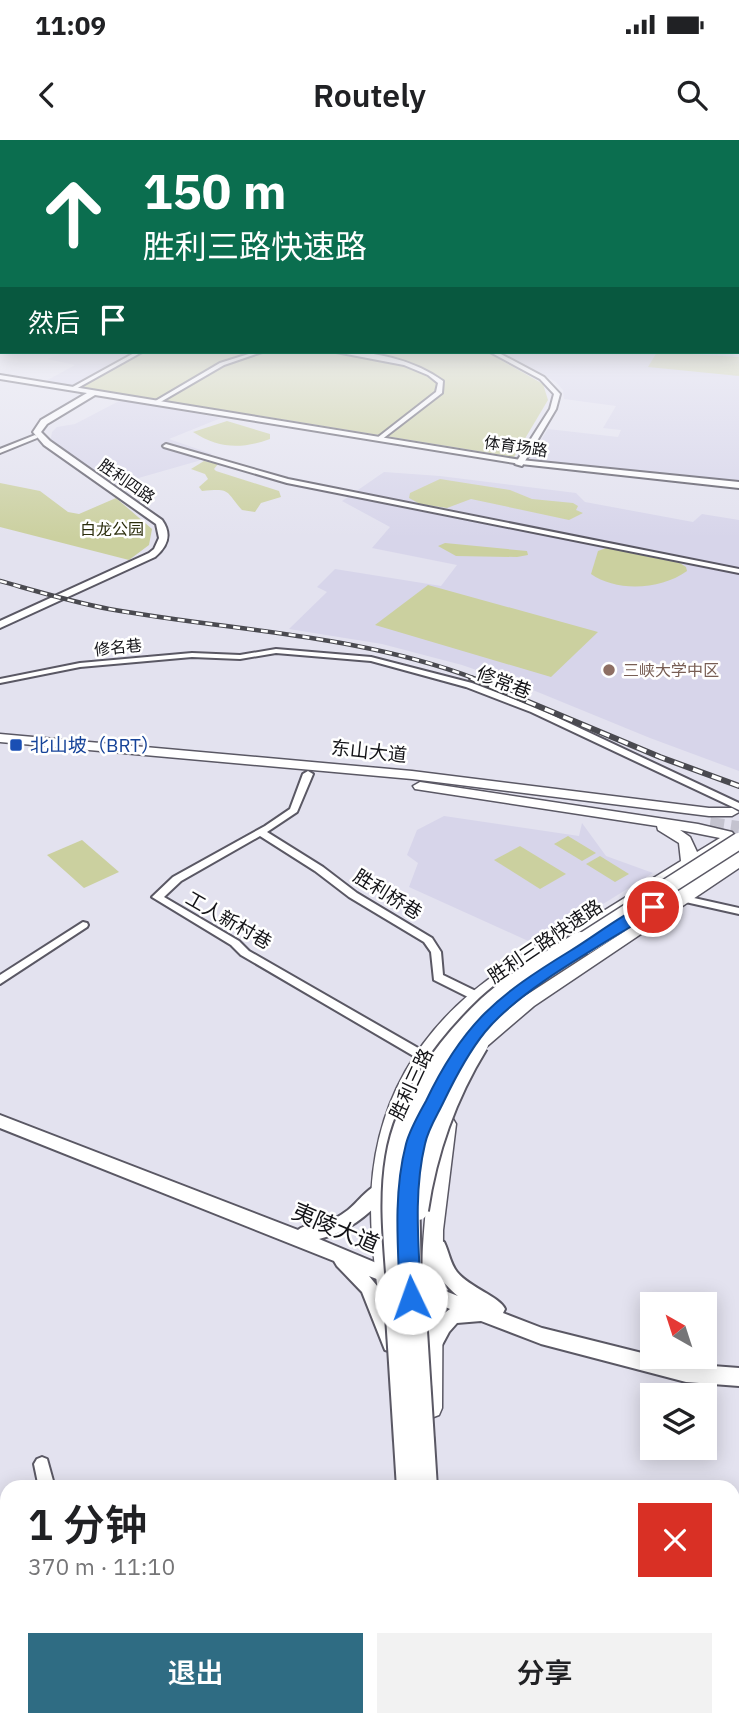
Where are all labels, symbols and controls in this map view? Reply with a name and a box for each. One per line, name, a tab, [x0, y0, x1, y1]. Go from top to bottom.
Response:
text: 11:09	[35, 8, 106, 42]
text: Routely	[313, 74, 426, 116]
icon: back	[28, 76, 66, 114]
icon: search	[673, 76, 711, 114]
text: 150 m	[143, 159, 287, 222]
icon: ahead	[28, 168, 119, 259]
text: 胜利三路快速路	[143, 225, 367, 267]
icon: arrive	[94, 301, 132, 339]
text: 然后	[28, 305, 80, 339]
street label: 体育场路	[483, 432, 549, 460]
street label: 胜利四路	[95, 454, 159, 508]
park label: 白龙公园	[80, 519, 144, 539]
street label: 修名巷	[93, 635, 143, 659]
place label: 三峡大学中区	[623, 660, 719, 680]
street label: 修常巷	[473, 661, 535, 703]
marker: 三峡大学中区	[601, 662, 617, 678]
place label: 北山坡（BRT）	[30, 733, 160, 757]
street label: 东山大道	[330, 735, 408, 767]
marker: 北山坡（BRT）	[8, 737, 24, 753]
street label: 胜利桥巷	[349, 864, 427, 924]
pin	[623, 877, 683, 937]
street label: 工人新村巷	[182, 886, 276, 954]
icon: arrive	[634, 888, 672, 926]
street label: 胜利三路快速路	[483, 894, 607, 988]
street label: 胜利三路	[384, 1044, 438, 1124]
street label: 夷陵大道	[288, 1195, 384, 1259]
position arrow	[374, 1261, 448, 1335]
north arrow	[640, 1292, 718, 1368]
map controls	[640, 1292, 717, 1460]
button: layers	[640, 1383, 717, 1460]
text: 1 分钟	[28, 1497, 147, 1552]
button: close	[638, 1503, 712, 1577]
text: 370 m · 11:10	[28, 1551, 175, 1581]
button: 退出	[28, 1633, 363, 1713]
button: 分享	[377, 1633, 712, 1713]

